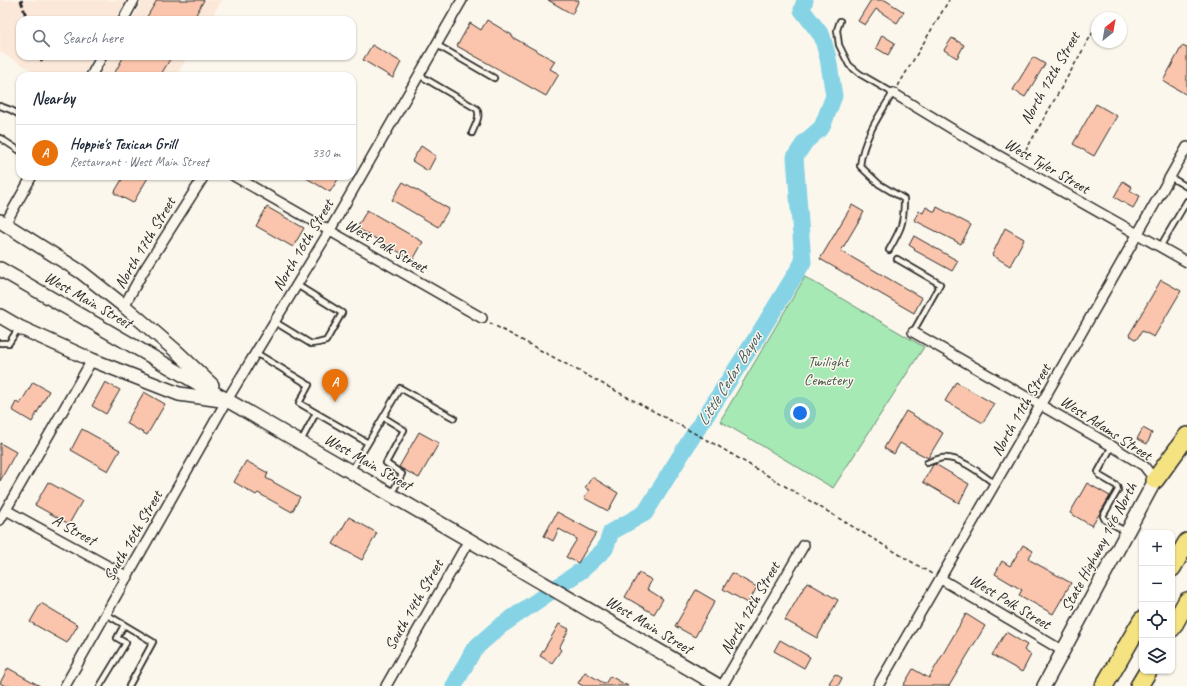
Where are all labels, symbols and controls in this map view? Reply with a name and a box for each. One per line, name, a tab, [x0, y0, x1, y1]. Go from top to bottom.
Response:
north arrow	[1091, 12, 1127, 48]
search box	[16, 16, 356, 60]
icon: search	[30, 27, 52, 49]
street label: North 12th Street	[1016, 27, 1085, 128]
text: Search here	[62, 29, 123, 48]
text: Nearby	[32, 88, 75, 109]
street label: West Tyler Street	[1001, 134, 1095, 199]
text: Hoppie's Texican Grill	[70, 135, 176, 154]
text: A	[42, 145, 48, 161]
text: 330 m	[312, 145, 340, 161]
text: Restaurant · West Main Street	[70, 154, 208, 170]
street label: North 17th Street	[110, 192, 181, 292]
street label: North 16th Street	[268, 194, 339, 294]
street label: West Polk Street	[342, 215, 432, 278]
street label: West Main Street	[41, 267, 138, 334]
water label: Little Cedar Bayou	[692, 326, 767, 429]
park label: Twilight Cemetery	[804, 352, 854, 390]
street label: North 11th Street	[987, 359, 1056, 460]
pin: A	[322, 369, 348, 402]
street label: West Adams Street	[1056, 391, 1157, 466]
your location	[790, 403, 810, 423]
street label: West Main Street	[321, 429, 418, 496]
street label: State Highway 146 North	[1056, 478, 1142, 615]
street label: South 16th Street	[99, 486, 168, 585]
street label: A Street	[49, 510, 102, 551]
map controls	[1139, 530, 1175, 674]
button: +	[1139, 530, 1175, 566]
street label: South 14th Street	[380, 555, 449, 654]
street label: North 12th Street	[716, 557, 785, 658]
button: −	[1139, 566, 1175, 602]
street label: West Polk Street	[966, 570, 1056, 635]
street label: West Main Street	[602, 591, 698, 660]
button: locate	[1139, 602, 1175, 638]
button: layers	[1139, 638, 1175, 674]

